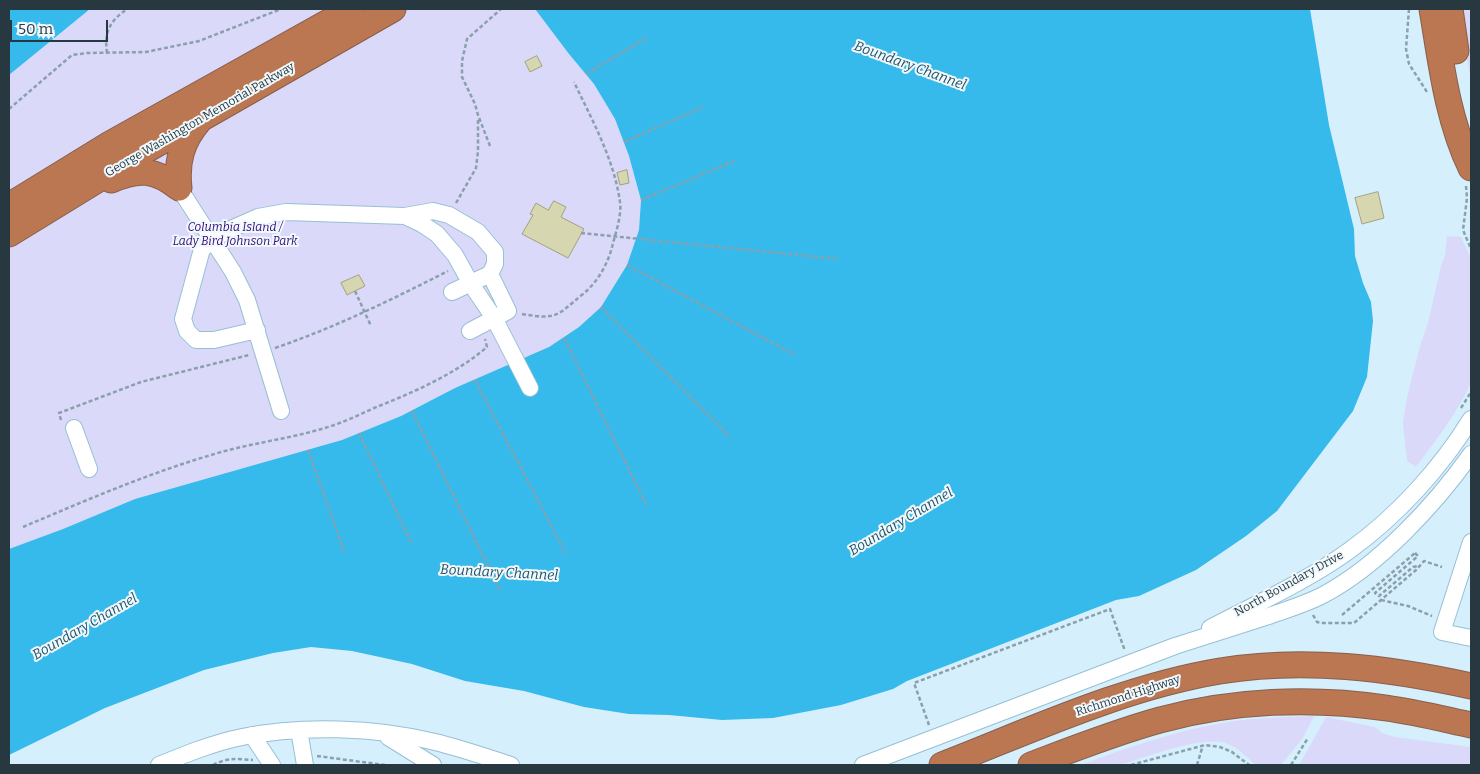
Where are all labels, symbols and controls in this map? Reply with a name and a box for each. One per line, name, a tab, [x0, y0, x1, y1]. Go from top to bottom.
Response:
scale bar	[12, 10, 110, 42]
text: 50 m	[18, 20, 53, 38]
water label: Boundary Channel	[852, 38, 968, 94]
street label: George Washington Memorial Parkway	[103, 60, 297, 180]
park label: Columbia Island / Lady Bird Johnson Park	[172, 221, 298, 249]
water label: Boundary Channel	[846, 484, 956, 560]
street label: North Boundary Drive	[1232, 548, 1346, 620]
water label: Boundary Channel	[440, 562, 558, 584]
water label: Boundary Channel	[30, 590, 140, 664]
street label: Richmond Highway	[1074, 672, 1182, 720]

